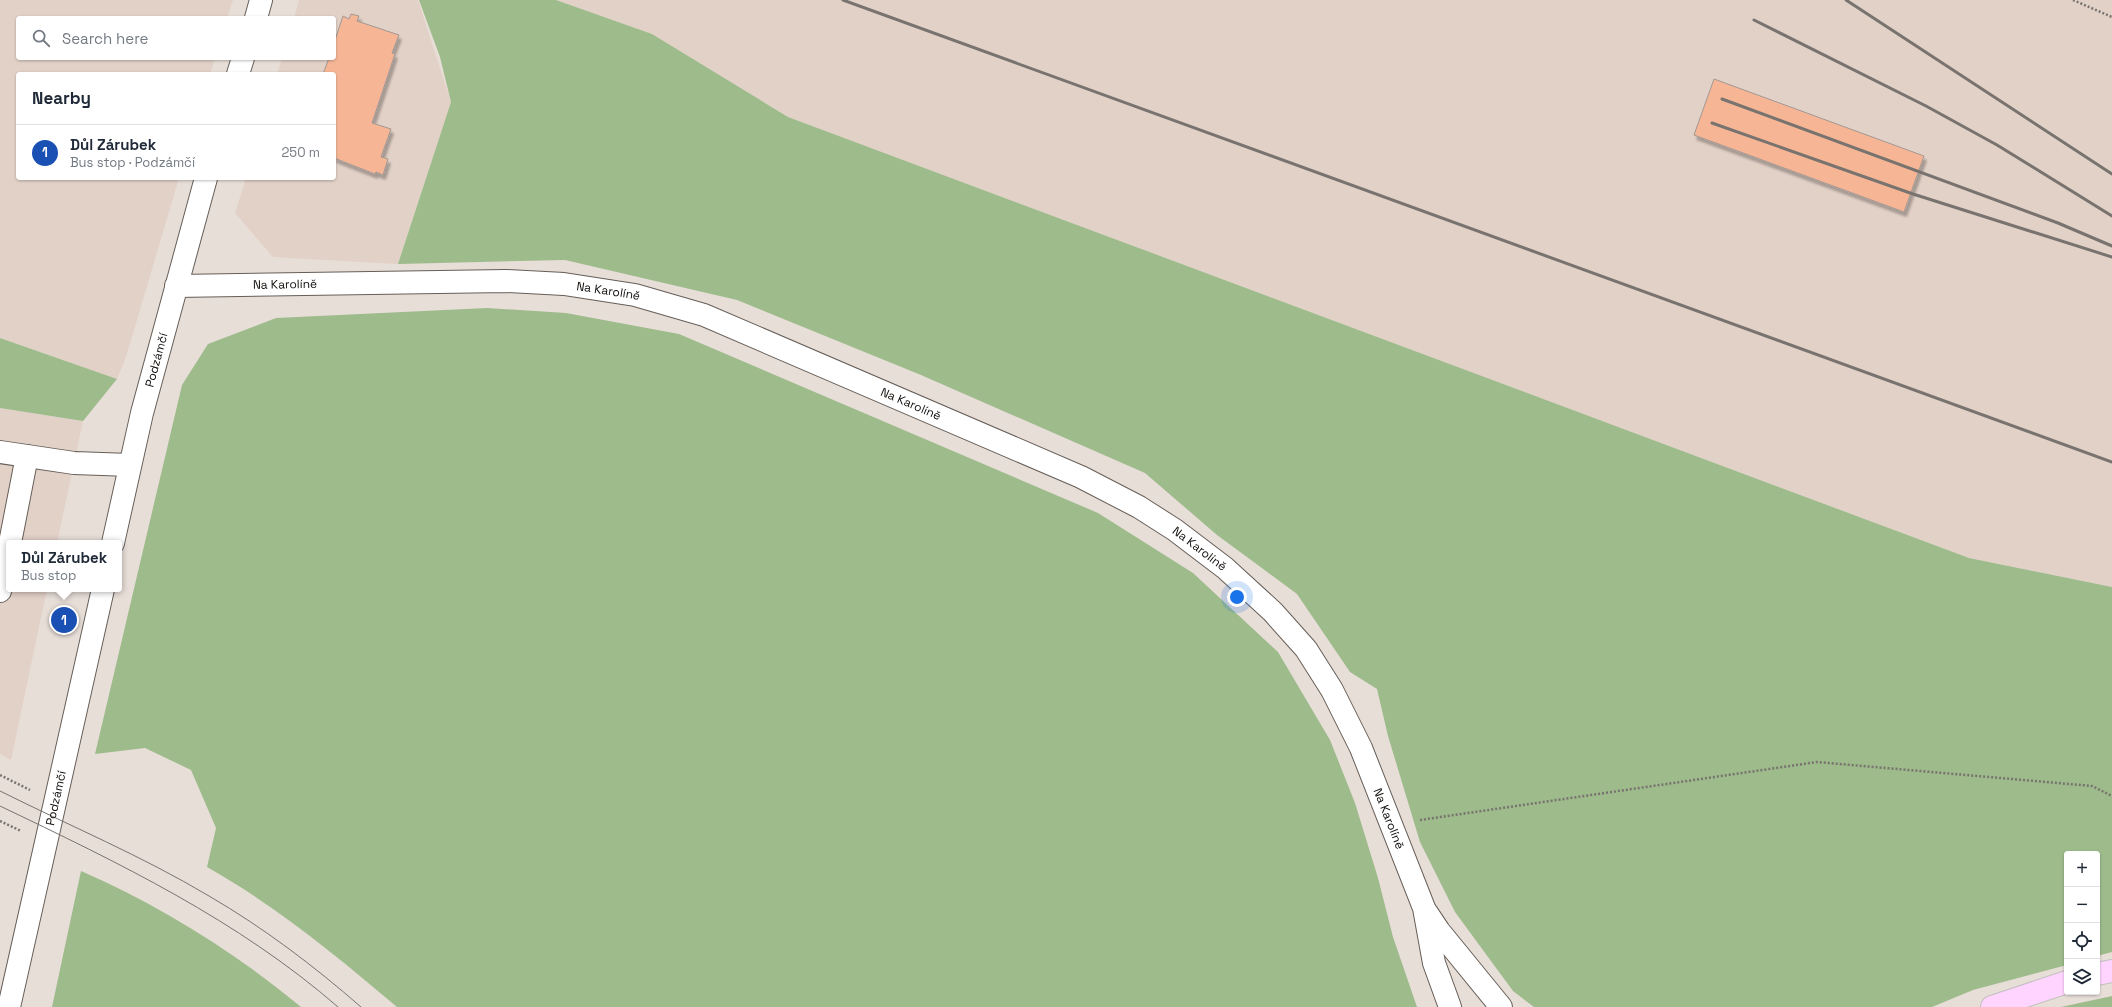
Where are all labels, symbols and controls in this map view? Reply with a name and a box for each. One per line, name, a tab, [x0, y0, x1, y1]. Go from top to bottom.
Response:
search box	[16, 16, 336, 60]
icon: search	[30, 27, 52, 49]
text: Search here	[62, 29, 148, 48]
text: Nearby	[32, 87, 91, 109]
text: Důl Zárubek	[70, 135, 156, 154]
text: 1	[42, 144, 48, 161]
text: 250 m	[282, 144, 320, 161]
text: Bus stop · Podzámčí	[70, 154, 195, 171]
street label: Na Karolíně	[253, 276, 317, 293]
street label: Na Karolíně	[575, 278, 642, 304]
street label: Podzámčí	[141, 331, 171, 389]
street label: Na Karolíně	[878, 384, 944, 424]
street label: Na Karolíně	[1169, 523, 1230, 574]
popup	[6, 540, 122, 592]
text: Důl Zárubek	[21, 548, 107, 567]
text: Bus stop	[21, 567, 77, 584]
your location	[1227, 587, 1247, 607]
pin: 1	[51, 605, 77, 635]
street label: Podzámčí	[42, 769, 70, 827]
street label: Na Karolíně	[1370, 786, 1408, 852]
map controls	[2064, 851, 2100, 995]
button: +	[2064, 851, 2100, 887]
button: −	[2064, 887, 2100, 923]
button: locate	[2064, 923, 2100, 959]
button: layers	[2064, 959, 2100, 995]

